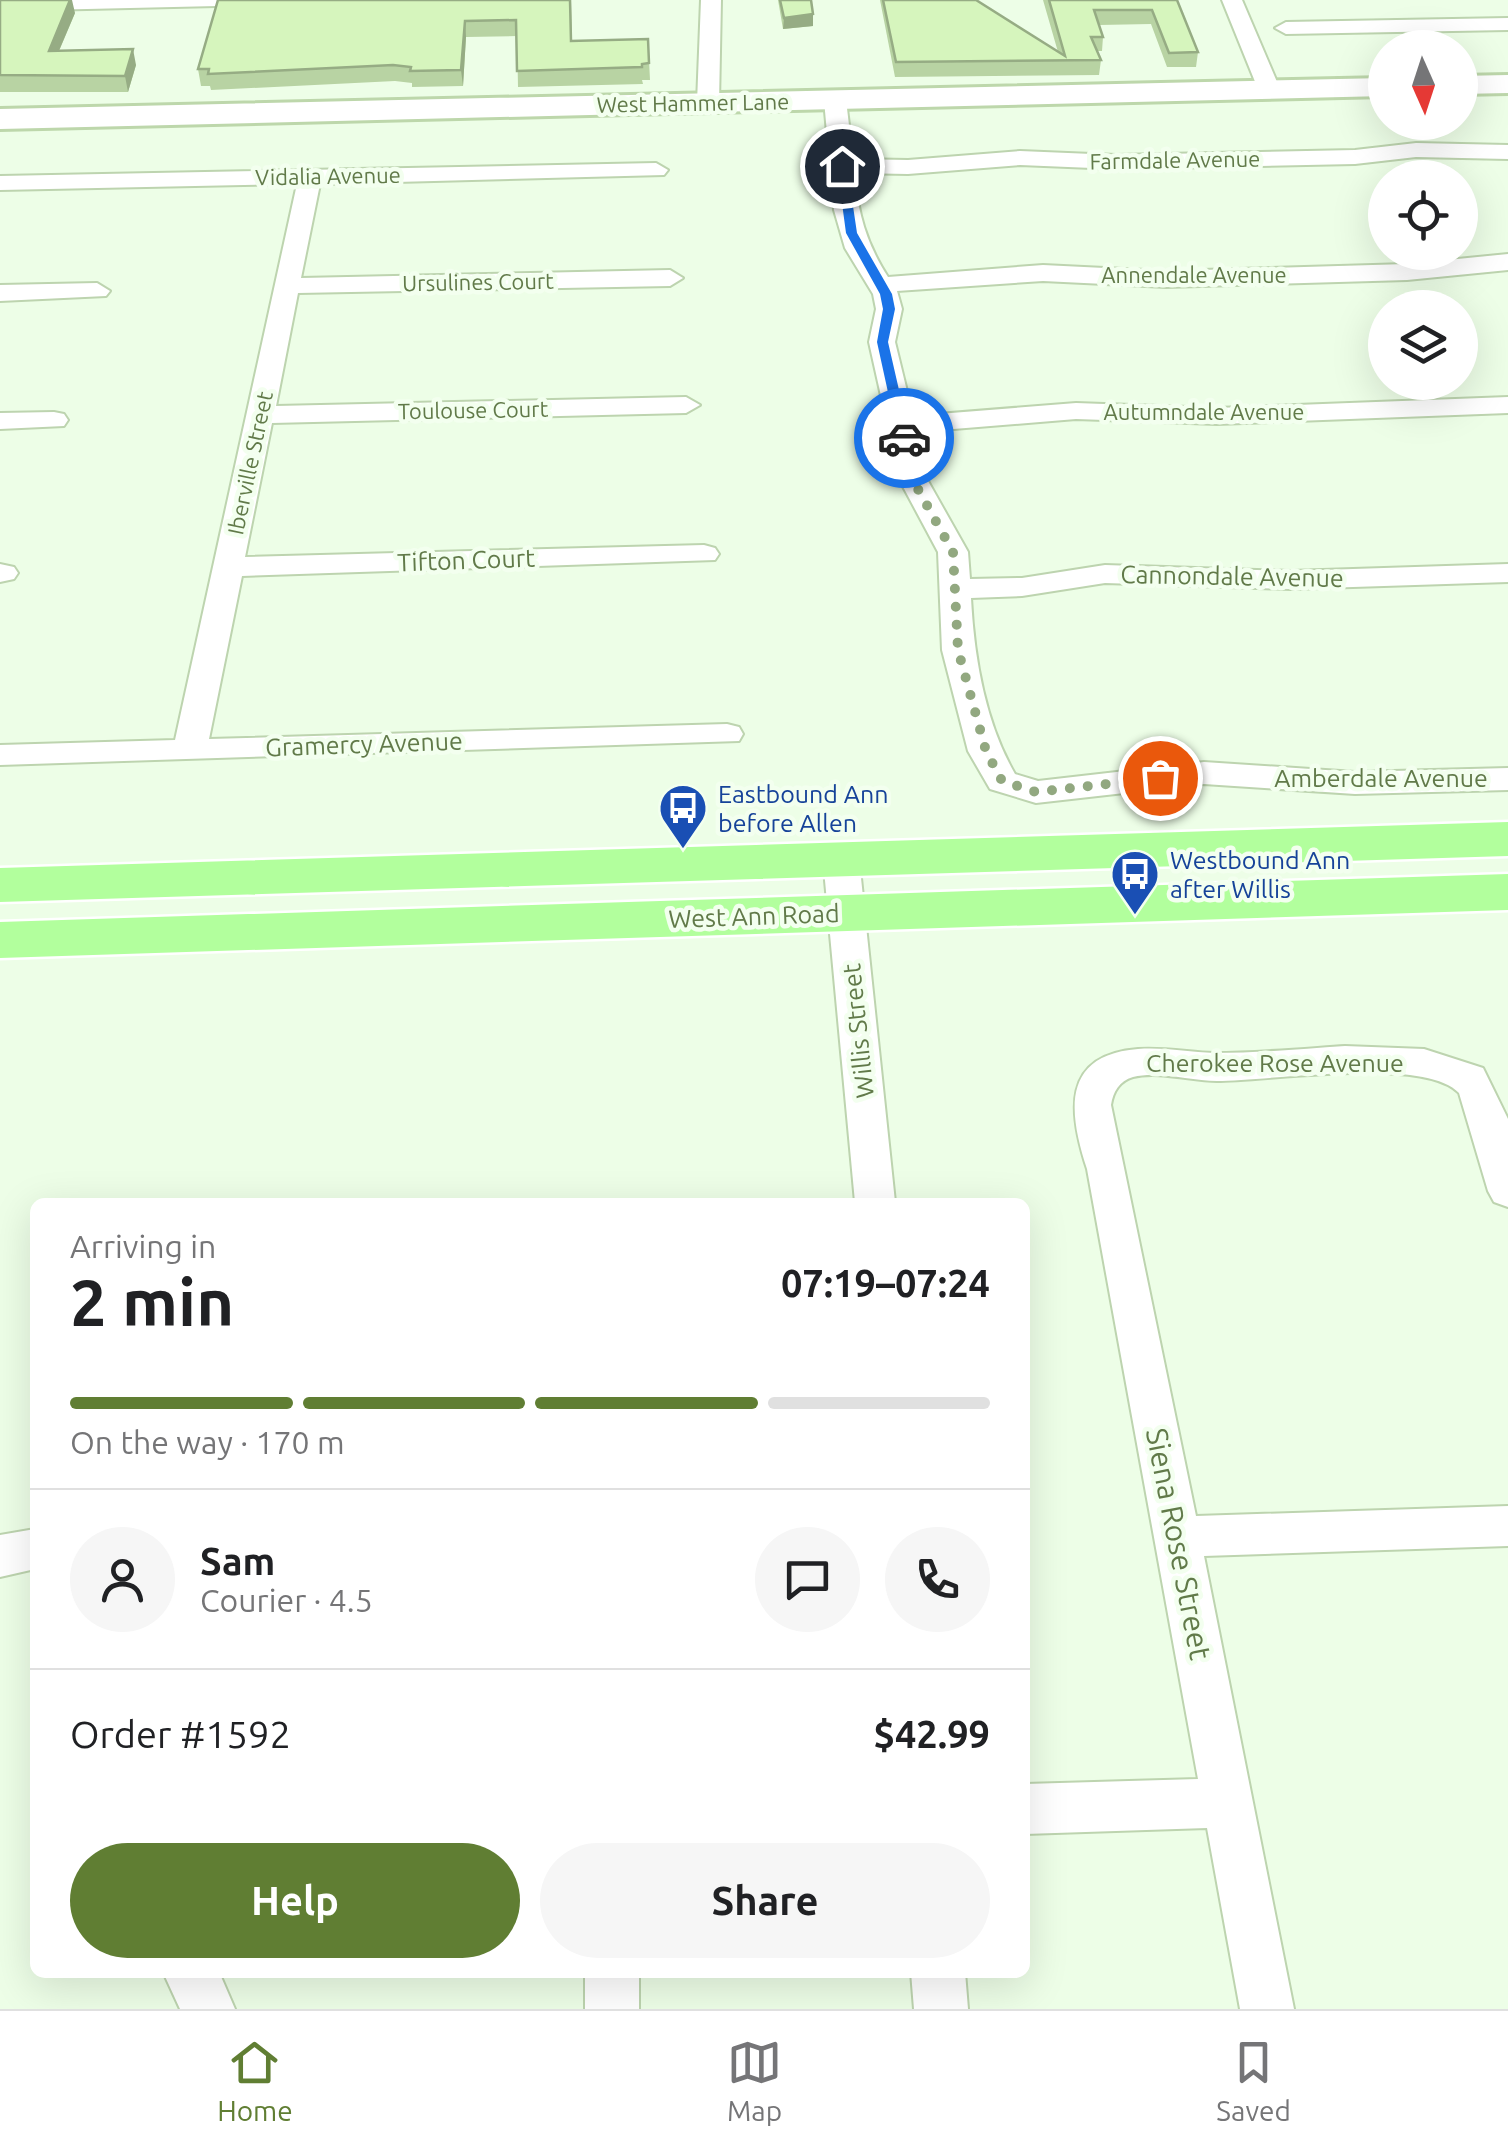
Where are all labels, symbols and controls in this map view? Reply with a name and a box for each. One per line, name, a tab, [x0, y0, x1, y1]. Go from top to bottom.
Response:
north arrow	[1368, 30, 1478, 140]
map controls	[1368, 30, 1478, 400]
street label: West Hammer Lane	[596, 88, 790, 117]
pin	[800, 124, 885, 209]
icon: home	[815, 139, 870, 194]
street label: Farmdale Avenue	[1089, 146, 1261, 173]
button: locate	[1368, 160, 1478, 270]
street label: Vidalia Avenue	[255, 162, 401, 189]
street label: Annendale Avenue	[1101, 262, 1287, 287]
street label: Ursulines Court	[402, 268, 554, 295]
button: layers	[1368, 290, 1478, 400]
courier	[854, 388, 954, 488]
street label: Iberville Street	[222, 389, 277, 537]
street label: Toulouse Court	[398, 396, 549, 423]
street label: Autumndale Avenue	[1104, 399, 1304, 424]
icon: car	[877, 411, 932, 466]
street label: Tifton Court	[397, 544, 536, 576]
street label: Cannondale Avenue	[1120, 560, 1344, 592]
street label: Gramercy Avenue	[265, 727, 463, 761]
pin	[1118, 736, 1203, 821]
icon: bag	[1133, 751, 1188, 806]
street label: Amberdale Avenue	[1274, 764, 1488, 792]
place label: Eastbound Ann before Allen	[718, 780, 888, 837]
bus stop icon: Eastbound Ann before Allen	[657, 782, 709, 850]
place label: Westbound Ann after Willis	[1170, 846, 1350, 903]
bus stop icon: Westbound Ann after Willis	[1109, 848, 1161, 916]
street label: West Ann Road	[668, 899, 840, 933]
street label: Willis Street	[837, 962, 879, 1100]
street label: Cherokee Rose Avenue	[1146, 1049, 1404, 1077]
text: Arriving in	[70, 1228, 216, 1264]
text: 07:19–07:24	[781, 1262, 990, 1304]
text: 2 min	[70, 1265, 234, 1338]
text: On the way · 170 m	[70, 1424, 345, 1460]
street label: Siena Rose Street	[1140, 1425, 1218, 1663]
button: person	[70, 1527, 175, 1632]
button: chat	[755, 1527, 860, 1632]
button: phone	[885, 1527, 990, 1632]
text: Sam	[200, 1540, 275, 1582]
text: Courier · 4.5	[200, 1582, 373, 1618]
text: Order #1592	[70, 1713, 291, 1755]
text: $42.99	[873, 1713, 990, 1755]
button: Help	[70, 1843, 520, 1958]
button: Share	[540, 1843, 990, 1958]
tab: Home	[217, 2035, 293, 2126]
tab: Map	[727, 2035, 782, 2126]
tab: Saved	[1216, 2035, 1291, 2126]

